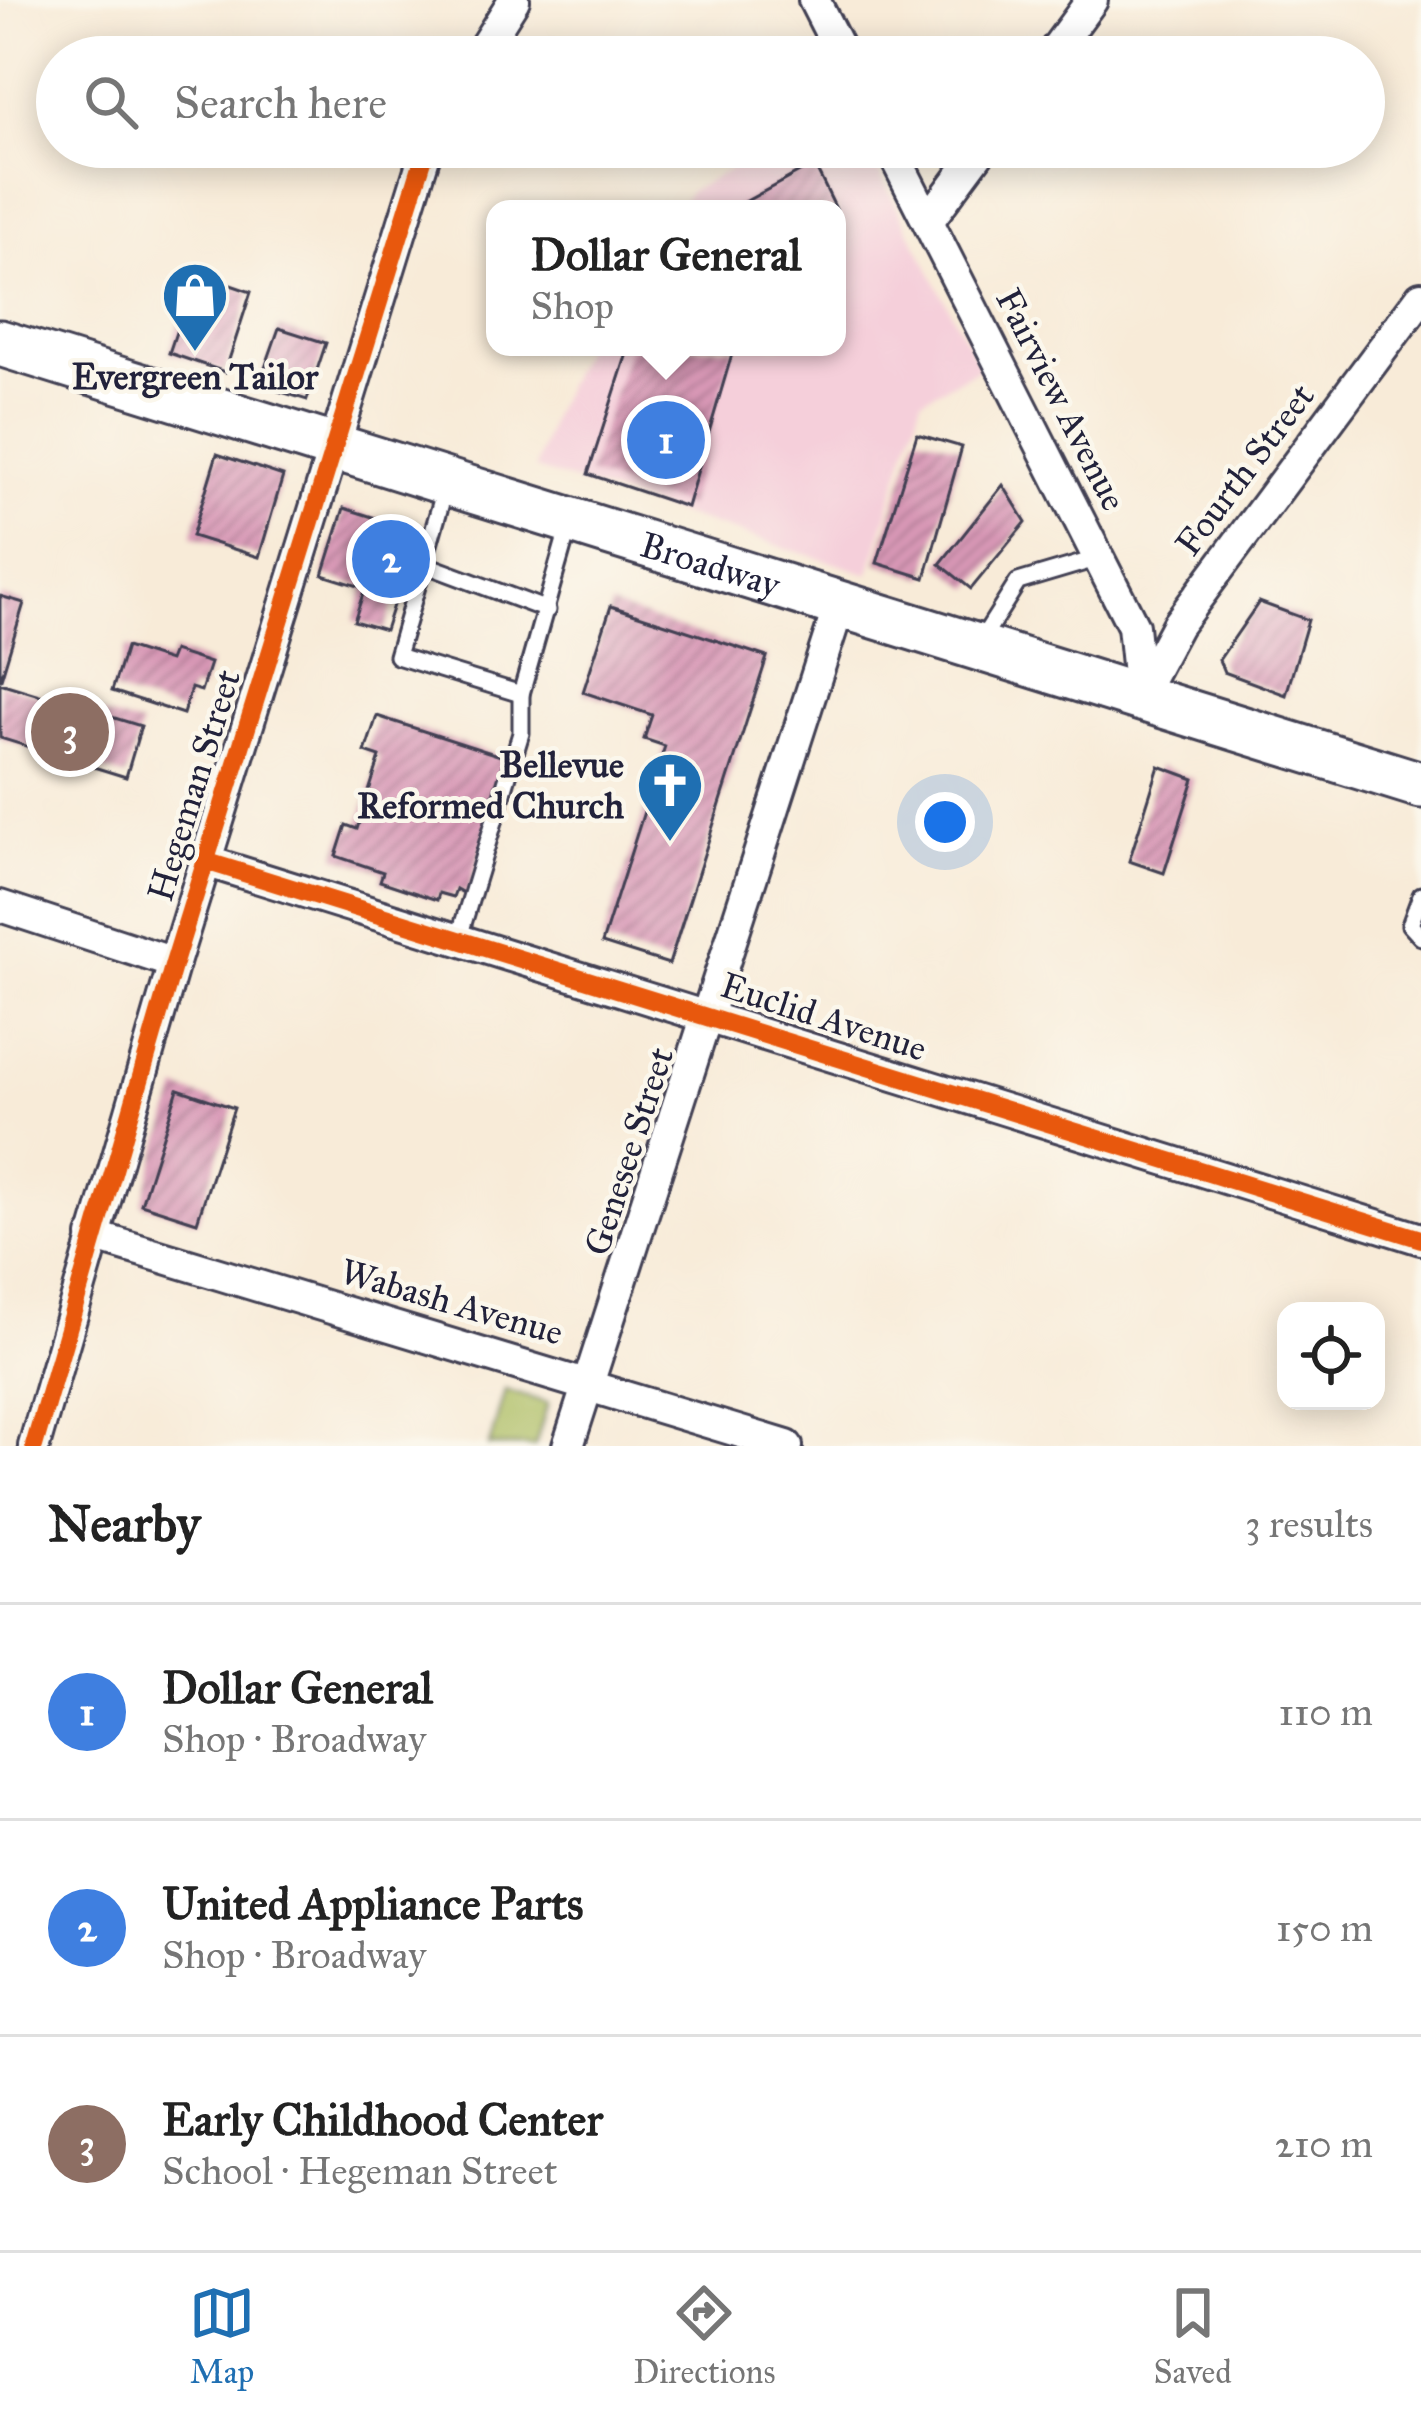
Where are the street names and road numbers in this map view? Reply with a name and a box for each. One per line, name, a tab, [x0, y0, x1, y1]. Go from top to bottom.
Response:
street label: Fairview Avenue	[986, 281, 1136, 518]
street label: Fourth Street	[1166, 375, 1324, 564]
street label: Broadway	[635, 523, 786, 608]
street label: Hegeman Street	[138, 664, 250, 906]
street label: Euclid Avenue	[715, 963, 932, 1071]
street label: Genesee Street	[575, 1042, 683, 1261]
street label: Wabash Avenue	[335, 1249, 568, 1355]

